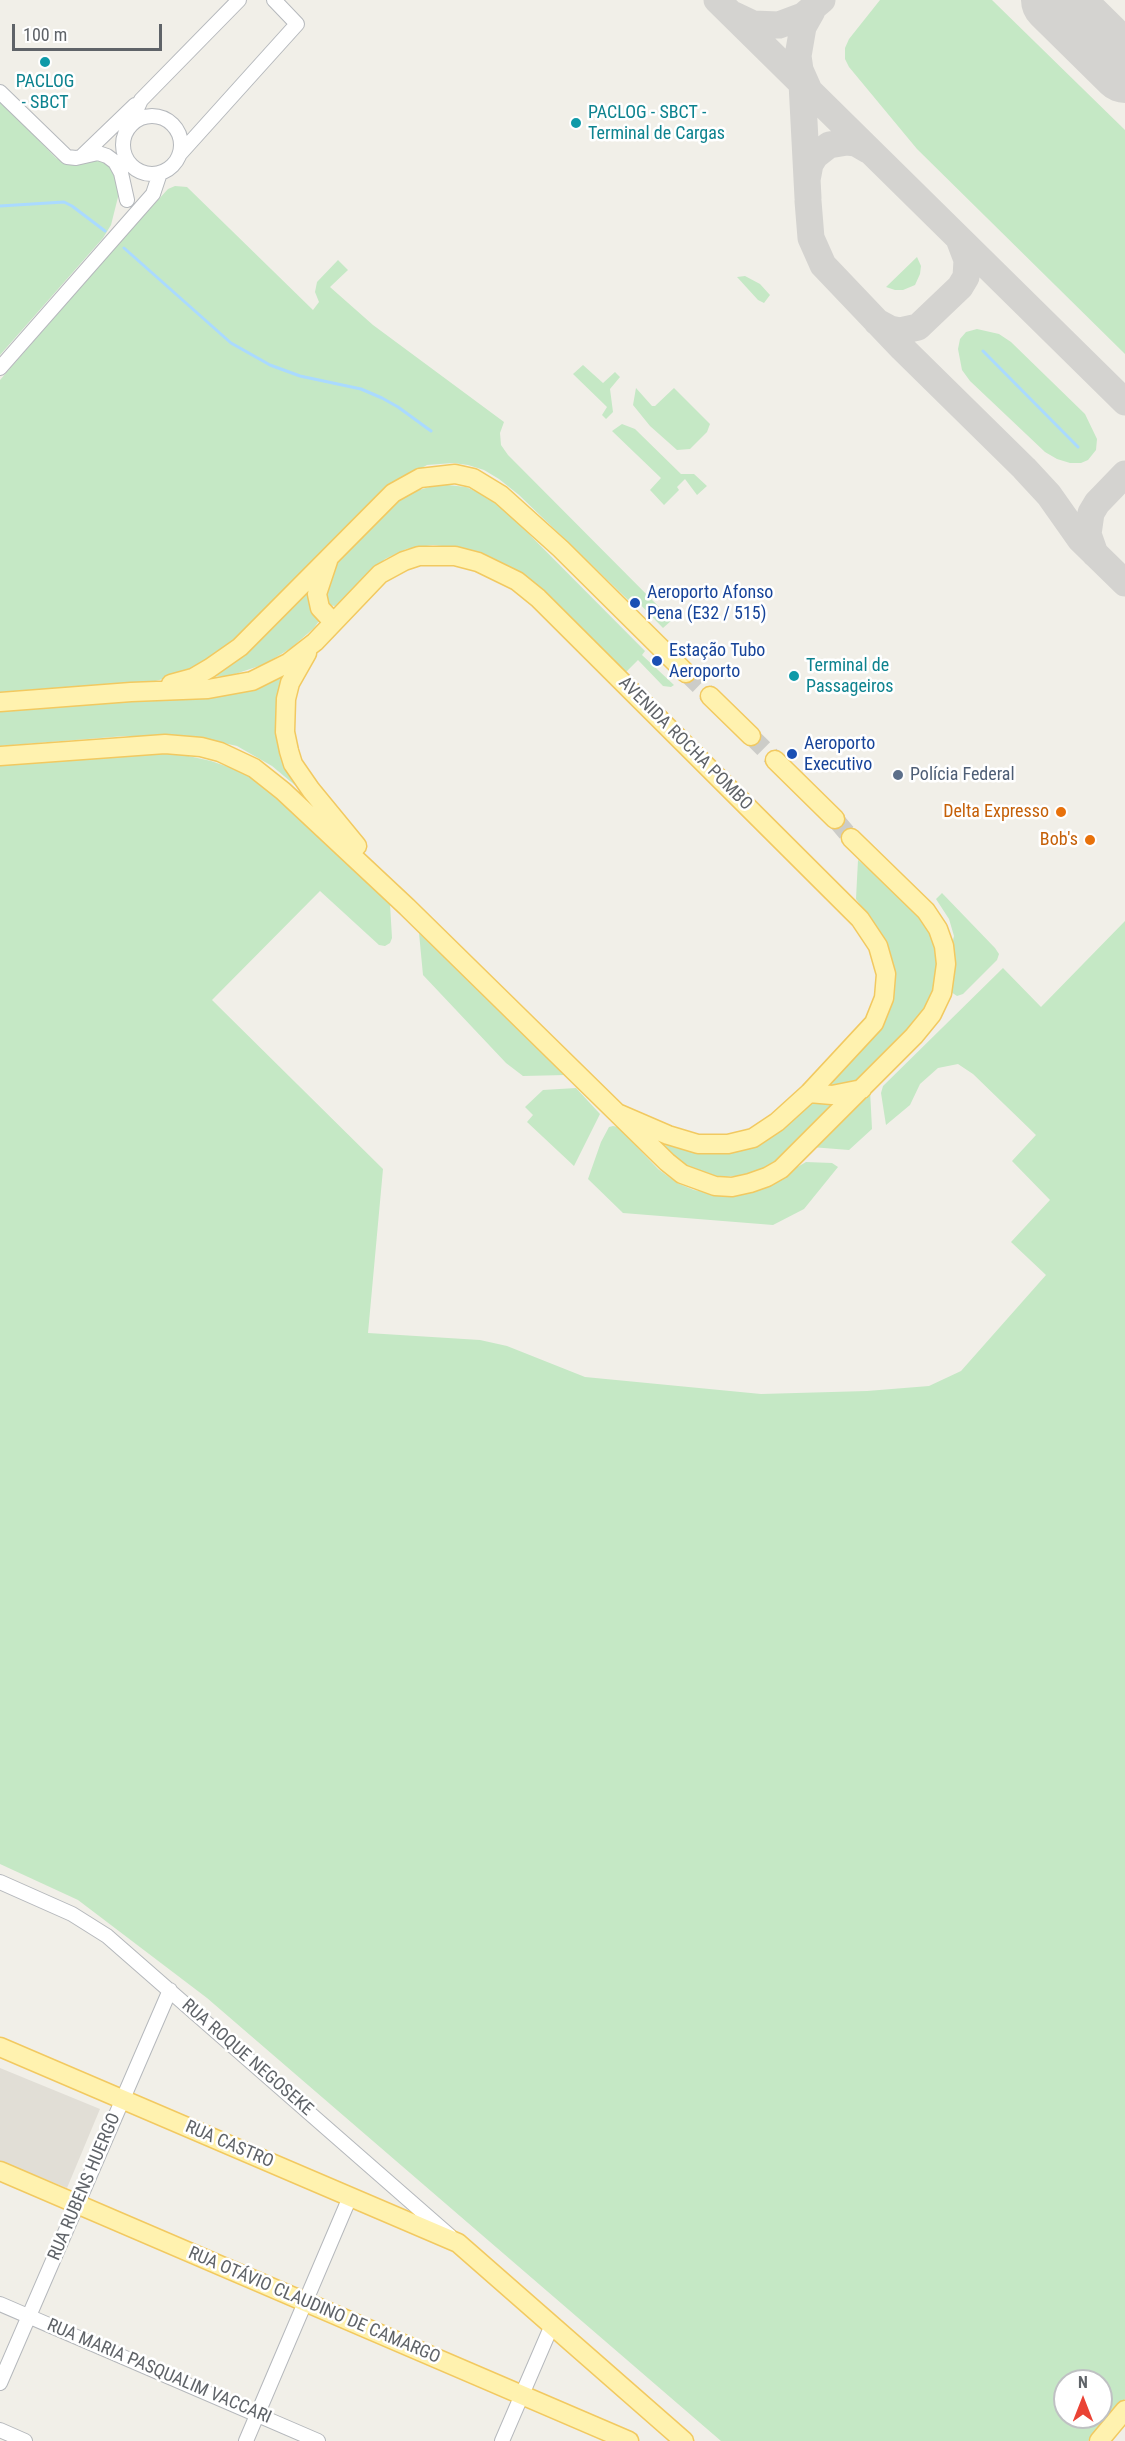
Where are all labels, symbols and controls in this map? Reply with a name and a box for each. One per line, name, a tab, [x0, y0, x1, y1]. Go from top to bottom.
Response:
scale bar	[15, 12, 165, 50]
text: 100 m	[23, 24, 67, 45]
marker: PACLOG - SBCT	[38, 55, 52, 69]
place label: PACLOG - SBCT	[16, 71, 74, 113]
place label: PACLOG - SBCT - Terminal de Cargas	[588, 102, 725, 144]
marker: PACLOG - SBCT - Terminal de Cargas	[569, 116, 583, 130]
place label: Aeroporto Afonso Pena (E32 / 515)	[647, 582, 773, 624]
marker: Aeroporto Afonso Pena (E32 / 515)	[628, 596, 642, 610]
place label: Estação Tubo Aeroporto	[669, 640, 765, 682]
marker: Estação Tubo Aeroporto	[650, 654, 664, 668]
place label: Terminal de Passageiros	[806, 655, 894, 698]
marker: Terminal de Passageiros	[787, 669, 801, 683]
street label: AVENIDA ROCHA POMBO	[614, 673, 756, 815]
place label: Aeroporto Executivo	[804, 733, 875, 776]
marker: Aeroporto Executivo	[785, 747, 799, 761]
place label: Polícia Federal	[910, 764, 1015, 786]
marker: Polícia Federal	[891, 768, 905, 782]
place label: Delta Expresso	[943, 801, 1049, 823]
marker: Delta Expresso	[1054, 805, 1068, 819]
place label: Bob's	[1040, 829, 1078, 851]
marker: Bob's	[1083, 833, 1097, 847]
street label: RUA ROQUE NEGOSEKE	[177, 1995, 317, 2121]
street label: RUA RUBENS HUERGO	[44, 2110, 126, 2264]
street label: RUA CASTRO	[182, 2117, 276, 2173]
street label: RUA OTÁVIO CLAUDINO DE CAMARGO	[185, 2243, 443, 2369]
street label: RUA MARIA PASQUALIM VACCARI	[44, 2315, 274, 2429]
north arrow	[1053, 2369, 1113, 2429]
text: N	[1078, 2373, 1088, 2392]

